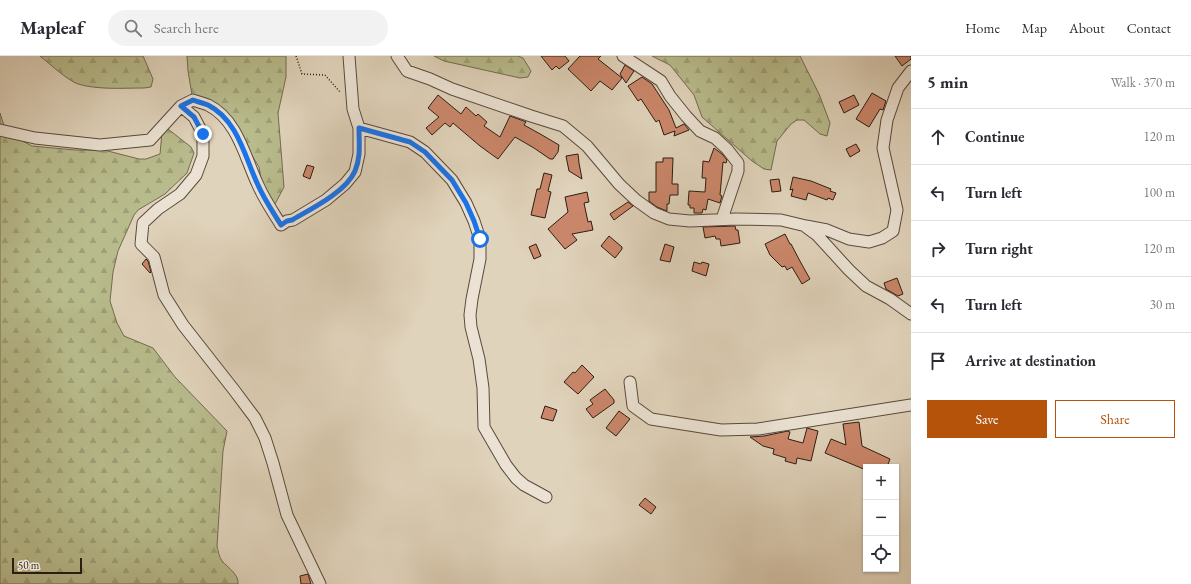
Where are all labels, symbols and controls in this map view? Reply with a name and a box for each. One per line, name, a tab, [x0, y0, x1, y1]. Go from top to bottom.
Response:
search box	[108, 10, 388, 46]
text: Mapleaf	[20, 15, 84, 40]
icon: search	[122, 17, 144, 39]
text: Search here	[154, 18, 219, 37]
text: Home	[965, 19, 1000, 37]
text: Map	[1022, 19, 1047, 37]
text: About	[1069, 19, 1105, 37]
text: Contact	[1127, 19, 1171, 37]
text: 5 min	[927, 71, 968, 93]
text: Walk · 370 m	[1111, 74, 1175, 91]
route end	[194, 125, 212, 143]
icon: ahead	[927, 126, 949, 148]
text: Continue	[965, 127, 1025, 146]
text: 120 m	[1144, 128, 1175, 145]
icon: left	[927, 182, 949, 204]
text: Turn left	[965, 183, 1022, 202]
text: 100 m	[1144, 184, 1175, 201]
route start	[471, 230, 489, 248]
icon: right	[927, 238, 949, 260]
text: Turn right	[965, 239, 1033, 258]
text: 120 m	[1144, 240, 1175, 257]
icon: left	[927, 294, 949, 316]
text: Turn left	[965, 295, 1022, 314]
text: 30 m	[1150, 296, 1175, 313]
icon: arrive	[927, 350, 949, 372]
text: Arrive at destination	[965, 351, 1096, 370]
button: Save	[927, 400, 1047, 438]
button: Share	[1055, 400, 1175, 438]
map controls	[863, 464, 899, 572]
button: +	[863, 464, 899, 500]
button: −	[863, 500, 899, 536]
button: locate	[863, 536, 899, 572]
scale bar	[12, 556, 82, 575]
text: 50 m	[18, 558, 39, 572]

